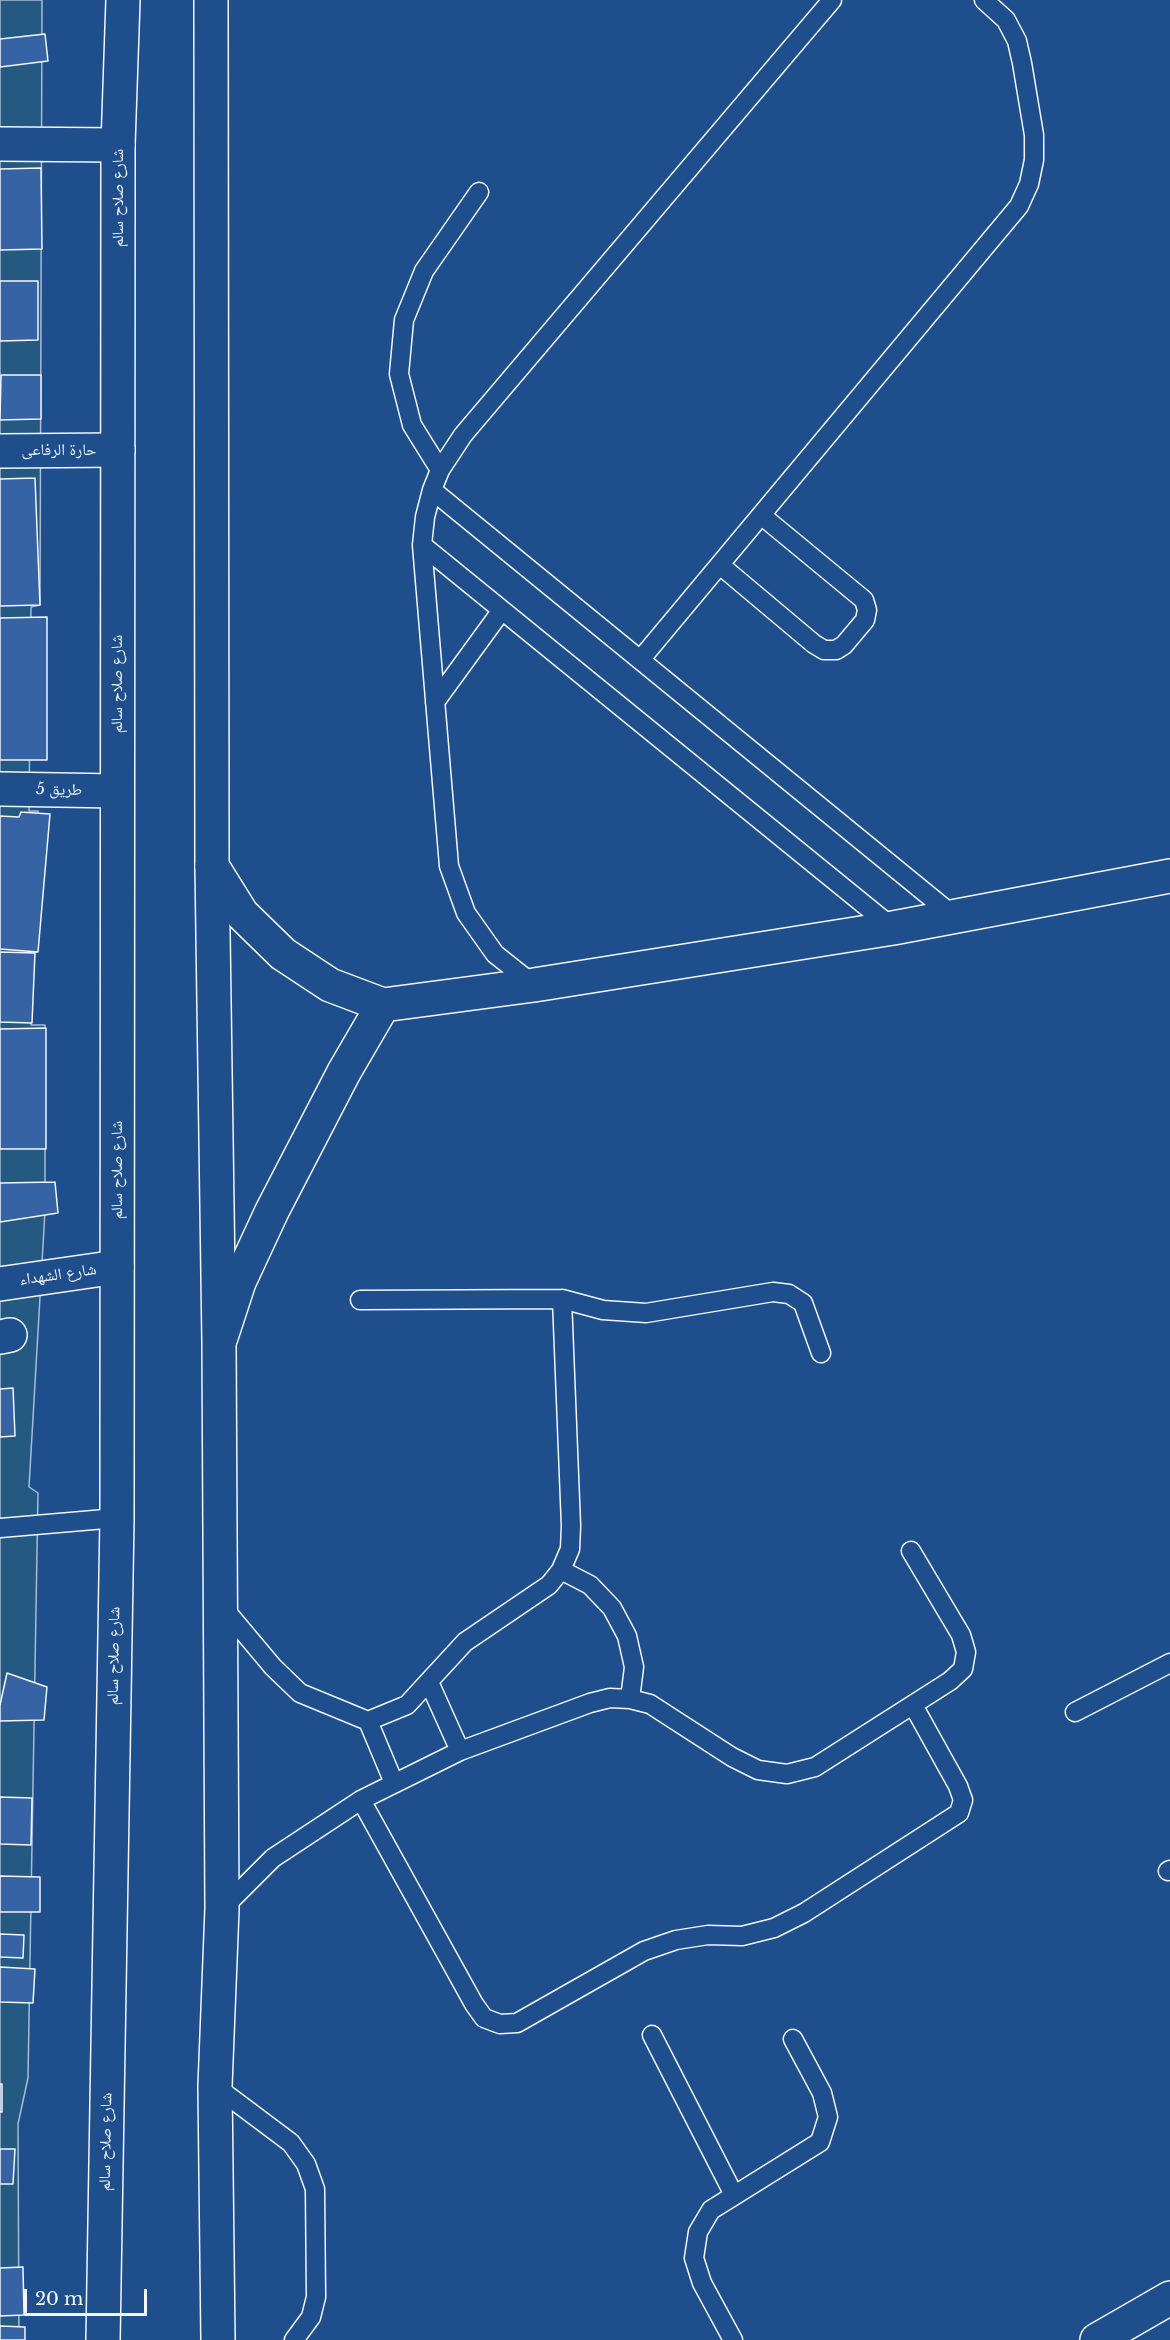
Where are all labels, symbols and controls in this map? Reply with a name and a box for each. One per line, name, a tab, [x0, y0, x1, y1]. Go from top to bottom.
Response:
street label: شارع صلاح سالم	[108, 149, 128, 247]
street label: حارة الرفاعى	[21, 440, 97, 460]
street label: شارع صلاح سالم	[107, 635, 127, 733]
street label: طريق 5	[36, 780, 82, 800]
street label: شارع صلاح سالم	[107, 1121, 127, 1219]
street label: شارع الشهداء	[18, 1260, 98, 1290]
street label: شارع صلاح سالم	[104, 1607, 124, 1705]
street label: شارع صلاح سالم	[96, 2093, 116, 2191]
scale bar	[27, 2277, 150, 2315]
text: 20 m	[35, 2288, 83, 2310]

